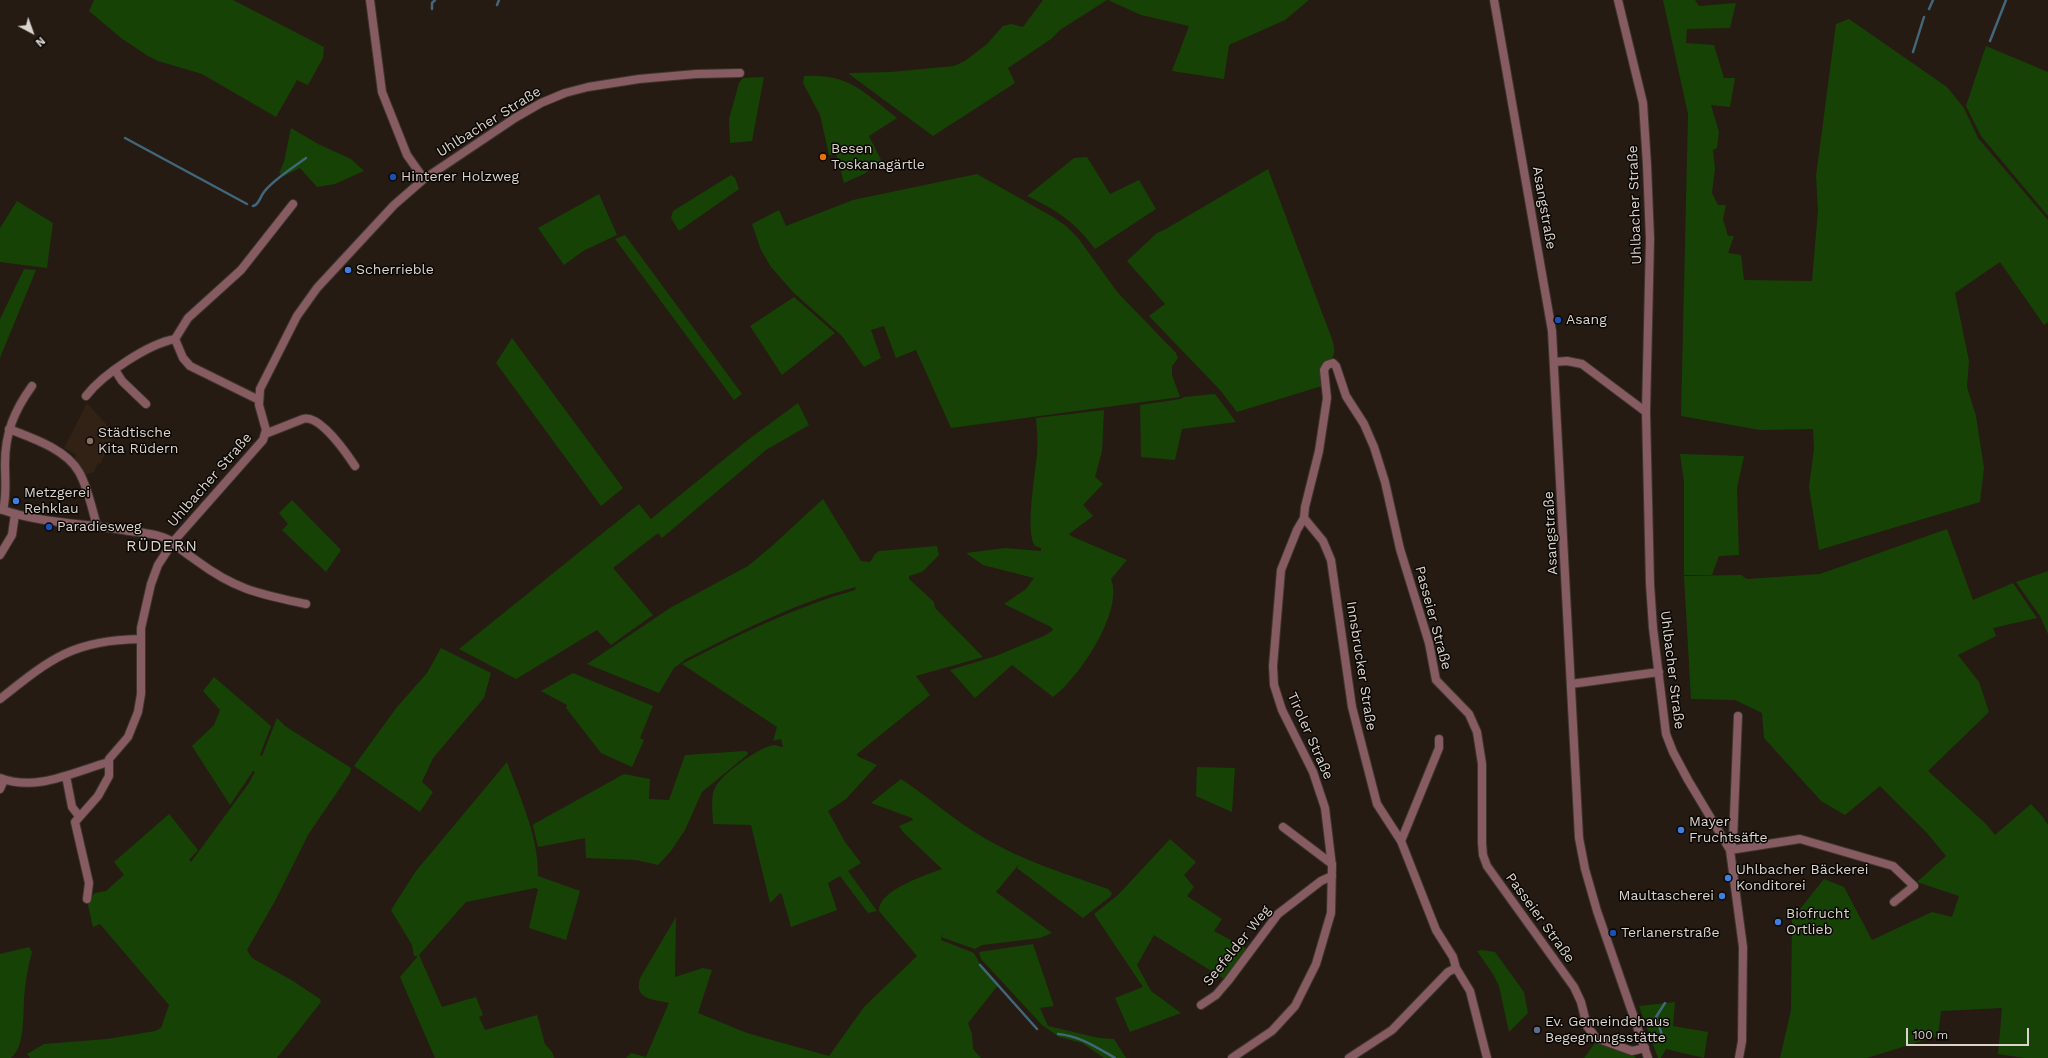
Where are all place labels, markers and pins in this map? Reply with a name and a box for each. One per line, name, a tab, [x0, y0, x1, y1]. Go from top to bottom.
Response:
place label: Besen Toskanagärtle	[831, 141, 925, 174]
marker: Besen Toskanagärtle	[818, 152, 828, 162]
place label: Hinterer Holzweg	[401, 169, 519, 185]
marker: Hinterer Holzweg	[388, 172, 398, 182]
place label: Scherrieble	[356, 262, 434, 278]
marker: Scherrieble	[343, 265, 353, 275]
place label: Asang	[1566, 312, 1607, 328]
marker: Asang	[1553, 315, 1563, 325]
place label: Städtische Kita Rüdern	[98, 425, 178, 458]
marker: Städtische Kita Rüdern	[85, 436, 95, 446]
place label: Metzgerei Rehklau	[24, 485, 90, 518]
marker: Metzgerei Rehklau	[11, 496, 21, 506]
place label: Paradiesweg	[57, 519, 141, 535]
marker: Paradiesweg	[44, 522, 54, 532]
place label: Mayer Fruchtsäfte	[1689, 814, 1768, 846]
marker: Mayer Fruchtsäfte	[1676, 825, 1686, 835]
place label: Uhlbacher Bäckerei Konditorei	[1736, 862, 1869, 894]
marker: Uhlbacher Bäckerei Konditorei	[1723, 873, 1733, 883]
place label: Maultascherei	[1619, 888, 1714, 904]
marker: Maultascherei	[1717, 891, 1727, 901]
place label: Biofrucht Ortlieb	[1786, 906, 1849, 938]
marker: Biofrucht Ortlieb	[1773, 917, 1783, 927]
place label: Terlanerstraße	[1621, 925, 1719, 941]
marker: Terlanerstraße	[1608, 928, 1618, 938]
place label: Ev. Gemeindehaus Begegnungsstätte	[1545, 1014, 1670, 1046]
marker: Ev. Gemeindehaus Begegnungsstätte	[1532, 1025, 1542, 1035]

